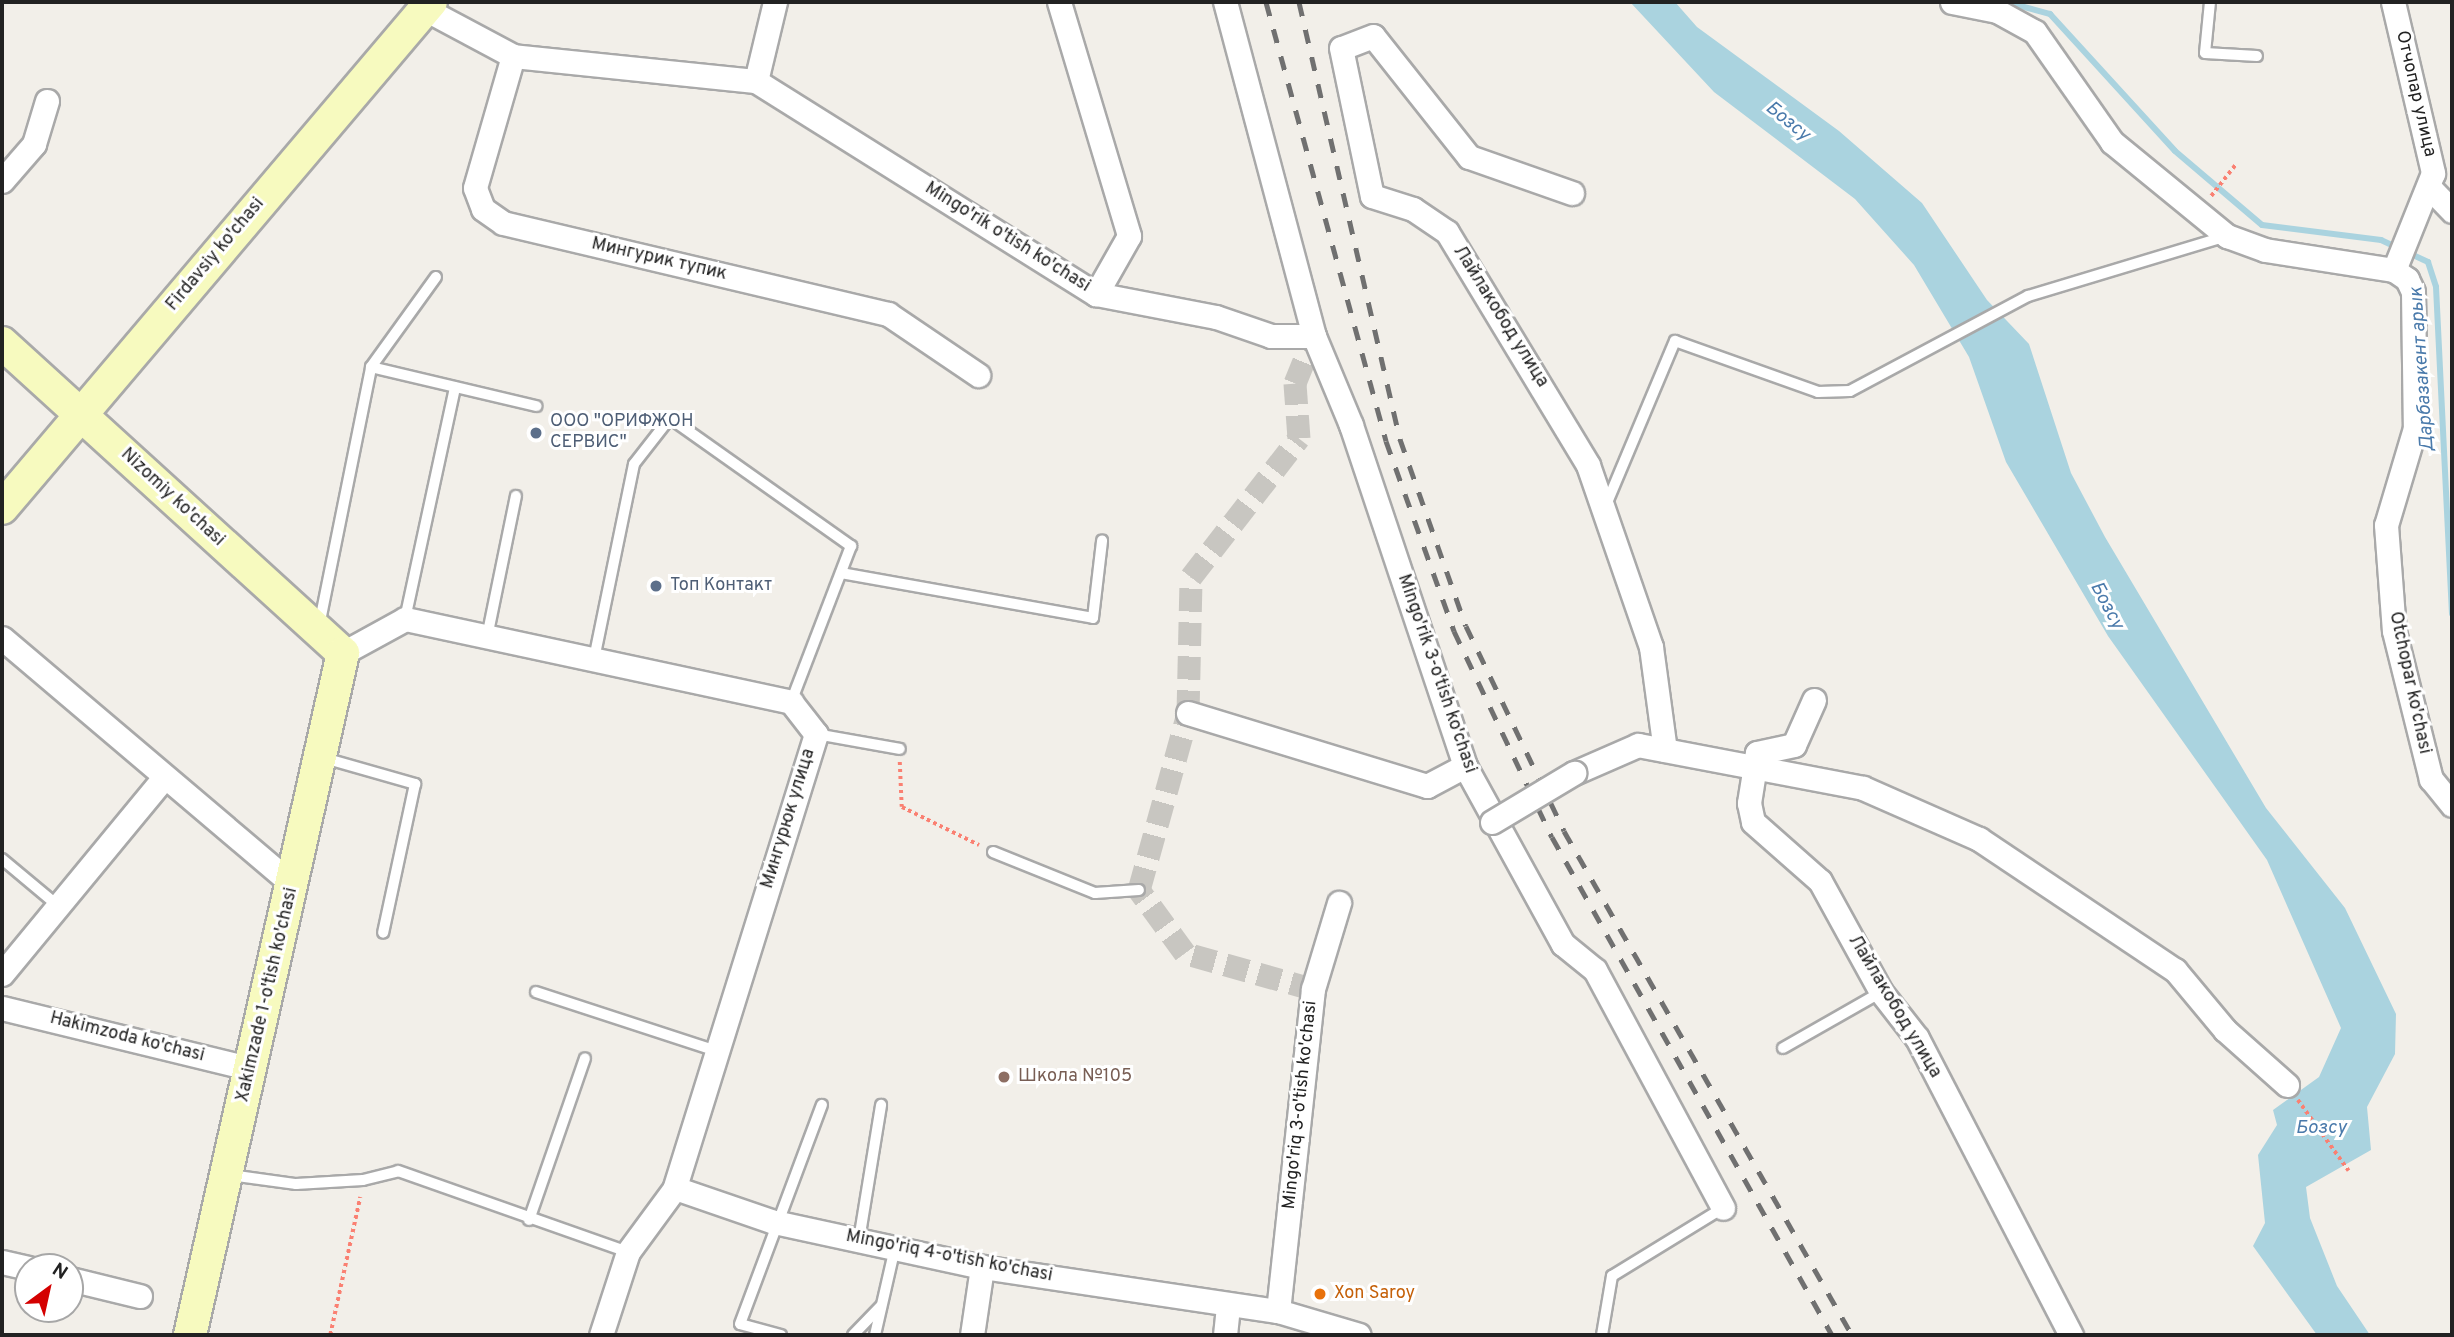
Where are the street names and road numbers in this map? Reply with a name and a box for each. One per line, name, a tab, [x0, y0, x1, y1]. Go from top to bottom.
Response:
street label: Отчопар улица	[2390, 29, 2440, 159]
street label: Mingo'rik o'tish ko'chasi	[920, 178, 1094, 298]
street label: Firdavsiy ko'chasi	[162, 194, 270, 316]
street label: Мингурик тупик	[589, 234, 729, 286]
street label: Лайлакобод улица	[1448, 242, 1552, 392]
street label: Nizomiy ko'chasi	[115, 444, 229, 552]
street label: Mingo'rik 3-o'tish ko'chasi	[1392, 572, 1480, 776]
street label: Otchopar ko'chasi	[2383, 610, 2435, 756]
street label: Мингурюк улица	[757, 746, 821, 892]
street label: Xakimzade 1-o'tish ko'chasi	[233, 886, 303, 1104]
street label: Лайлакобод улица	[1843, 932, 1945, 1082]
street label: Mingo'riq 3-o'tish ko'chasi	[1279, 1000, 1323, 1210]
street label: Hakimzoda ko'chasi	[47, 1008, 207, 1068]
street label: Mingo'riq 4-o'tish ko'chasi	[844, 1226, 1054, 1288]

